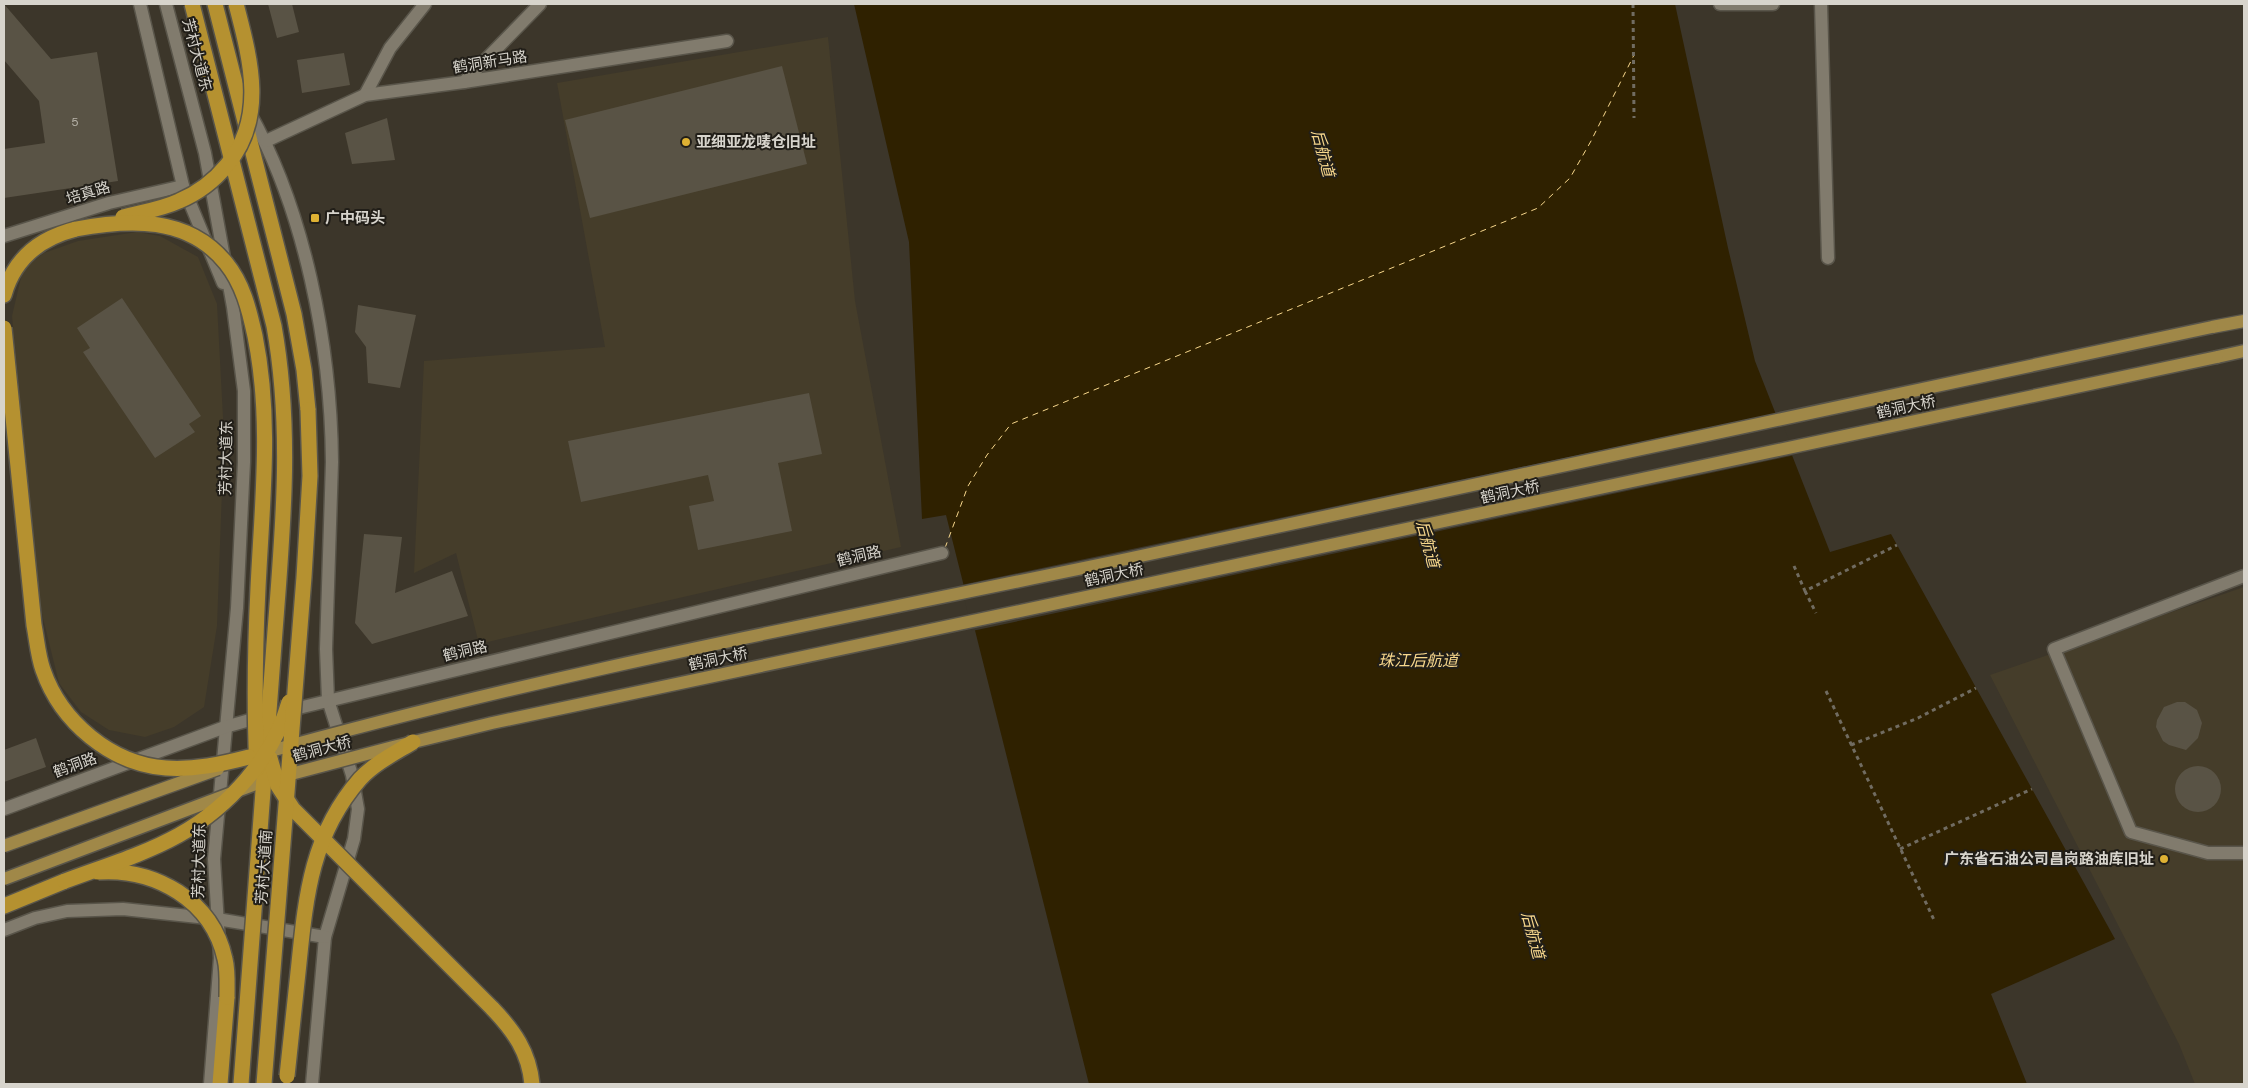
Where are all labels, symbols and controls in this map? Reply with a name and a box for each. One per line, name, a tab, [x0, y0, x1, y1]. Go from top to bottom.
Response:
street label: 芳村大道东	[178, 16, 216, 94]
street label: 鹤洞新马路	[451, 46, 529, 78]
house number: 5	[71, 114, 79, 130]
water label: 后航道	[1307, 127, 1340, 181]
place label: 亚细亚龙唛仓旧址	[696, 132, 816, 152]
marker: 亚细亚龙唛仓旧址	[680, 136, 692, 148]
street label: 培真路	[64, 177, 112, 209]
place label: 广中码头	[325, 208, 385, 228]
marker: 广中码头	[309, 212, 321, 224]
street label: 鹤洞大桥	[1875, 391, 1937, 423]
street label: 芳村大道东	[215, 420, 237, 496]
street label: 鹤洞大桥	[1479, 476, 1541, 508]
water label: 后航道	[1412, 518, 1445, 572]
street label: 鹤洞路	[835, 541, 883, 571]
street label: 鹤洞大桥	[1083, 559, 1145, 591]
street label: 鹤洞路	[441, 636, 489, 666]
street label: 鹤洞大桥	[687, 643, 749, 675]
water label: 珠江后航道	[1378, 650, 1460, 671]
street label: 鹤洞大桥	[290, 732, 354, 766]
street label: 鹤洞路	[50, 748, 100, 782]
street label: 芳村大道东	[188, 823, 210, 899]
street label: 芳村大道南	[251, 829, 277, 905]
place label: 广东省石油公司昌岗路油库旧址	[1944, 849, 2154, 869]
marker: 广东省石油公司昌岗路油库旧址	[2158, 853, 2170, 865]
water label: 后航道	[1517, 909, 1550, 963]

